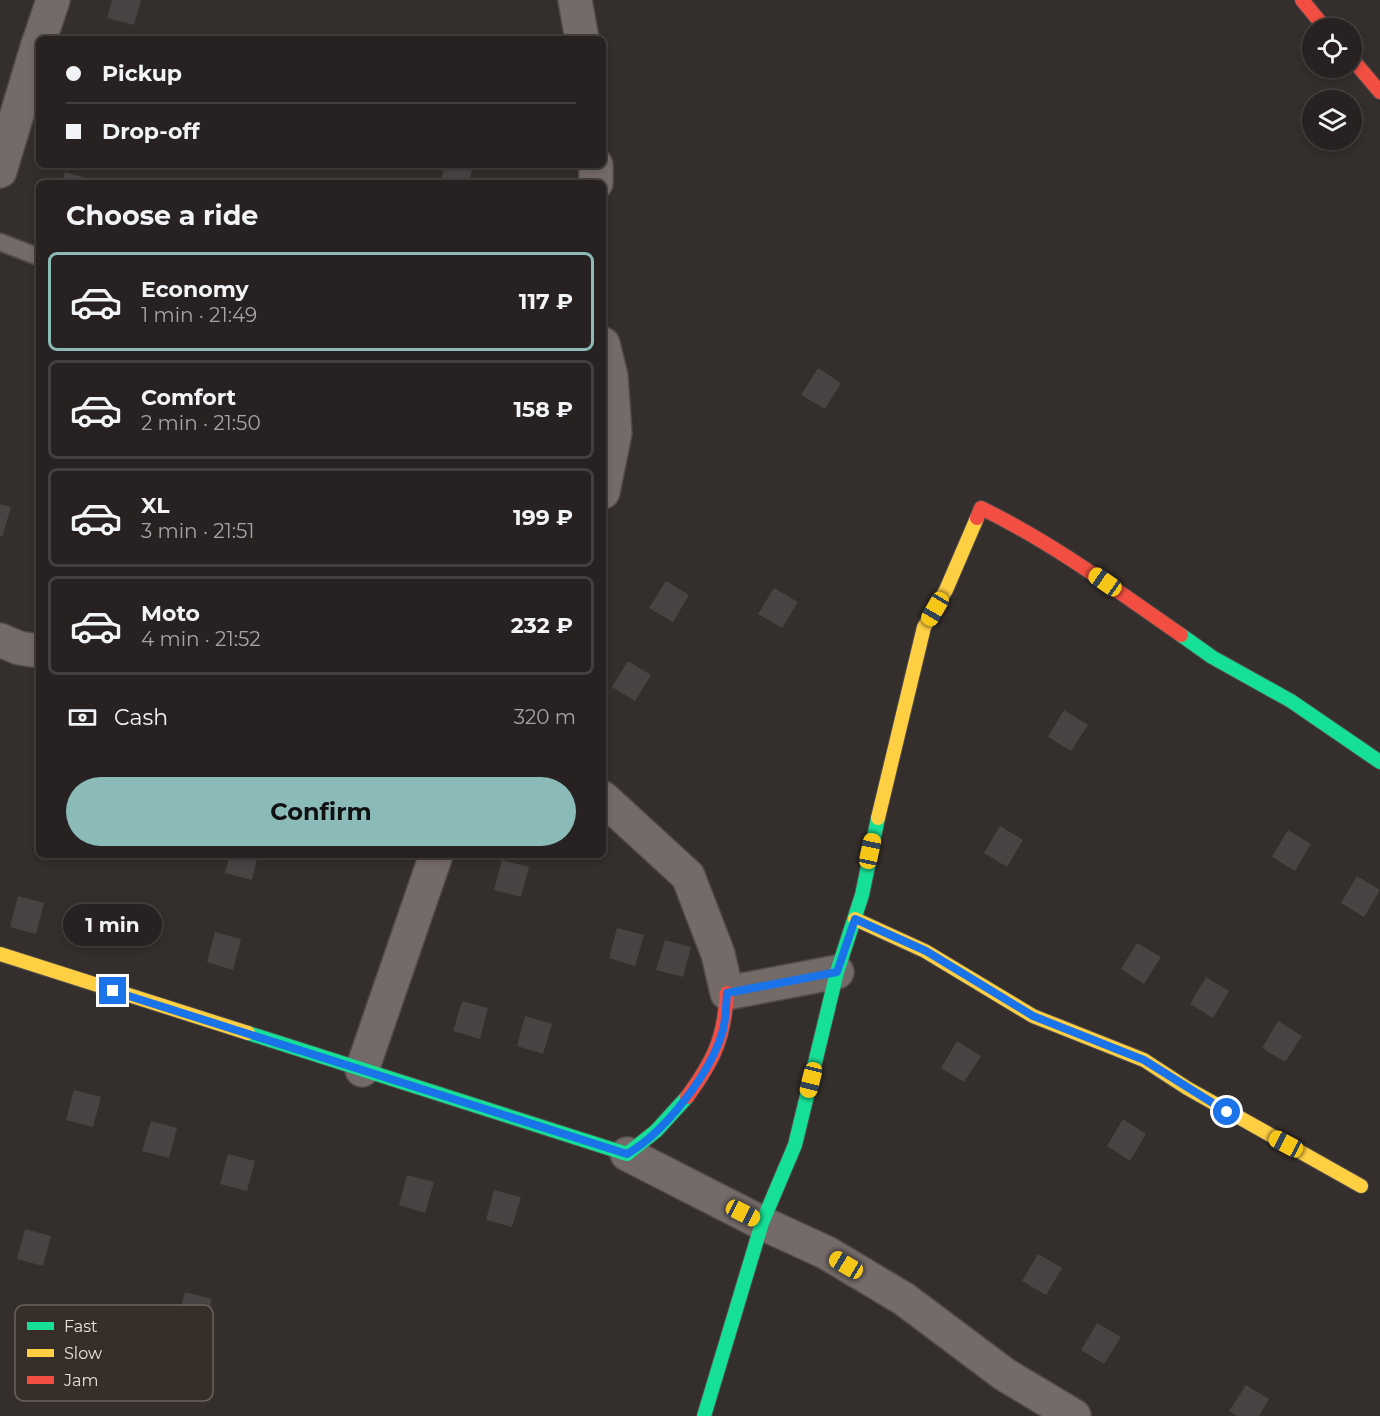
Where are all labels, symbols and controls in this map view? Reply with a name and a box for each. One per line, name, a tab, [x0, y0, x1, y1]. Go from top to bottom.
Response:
map controls	[1302, 18, 1362, 150]
button: locate	[1302, 18, 1362, 78]
text: Pickup	[102, 60, 182, 87]
button: layers	[1302, 90, 1362, 150]
text: Drop-off	[102, 118, 200, 145]
text: Choose a ride	[66, 199, 258, 232]
icon: car	[69, 275, 123, 329]
text: Economy	[141, 276, 249, 303]
text: 117 ₽	[519, 288, 573, 315]
text: 1 min · 21:49	[141, 303, 257, 327]
icon: car	[69, 383, 123, 437]
text: Comfort	[141, 384, 236, 411]
text: 158 ₽	[513, 396, 573, 423]
text: 2 min · 21:50	[141, 411, 261, 435]
icon: car	[69, 491, 123, 545]
text: XL	[141, 492, 170, 519]
text: 199 ₽	[513, 504, 573, 531]
text: 3 min · 21:51	[141, 519, 255, 543]
car	[1085, 564, 1125, 600]
car	[918, 589, 952, 629]
icon: car	[69, 599, 123, 653]
text: Moto	[141, 600, 200, 627]
text: 232 ₽	[511, 612, 573, 639]
text: 4 min · 21:52	[141, 627, 261, 651]
icon: cash	[66, 701, 99, 734]
text: Cash	[114, 704, 168, 731]
text: 320 m	[514, 705, 576, 729]
button: Confirm	[66, 777, 576, 846]
car	[857, 832, 883, 870]
callout: 1 min	[63, 904, 162, 946]
text: 1 min	[85, 913, 140, 937]
route end	[99, 977, 126, 1004]
car	[798, 1060, 824, 1100]
route start	[1213, 1098, 1240, 1125]
car	[1266, 1128, 1306, 1160]
car	[723, 1197, 763, 1229]
car	[826, 1248, 866, 1282]
legend	[15, 1305, 213, 1401]
text: Fast	[64, 1317, 98, 1336]
text: Slow	[64, 1344, 102, 1363]
text: Jam	[63, 1371, 98, 1390]

